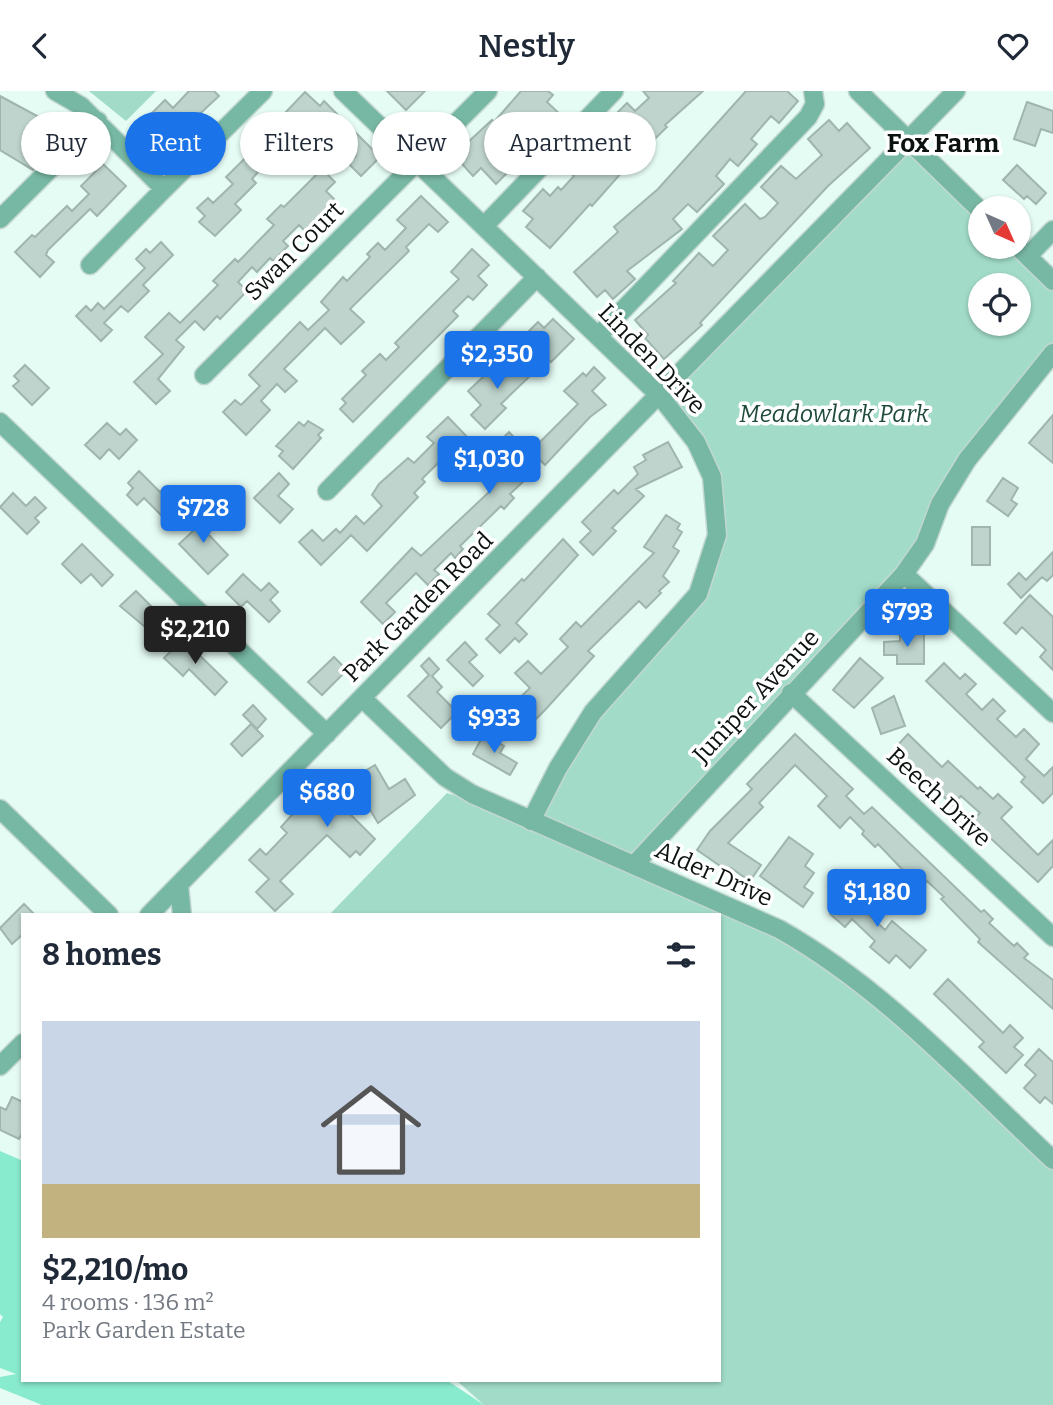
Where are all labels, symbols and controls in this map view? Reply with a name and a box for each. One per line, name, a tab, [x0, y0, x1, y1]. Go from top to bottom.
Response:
icon: back	[21, 27, 59, 65]
text: Nestly	[478, 27, 575, 65]
icon: heart	[994, 27, 1032, 65]
chip: Buy	[21, 112, 111, 175]
chip: Rent	[125, 112, 226, 175]
chip: Filters	[240, 112, 358, 175]
chip: New	[372, 112, 470, 175]
chip: Apartment	[484, 112, 656, 175]
district label: Fox Farm	[887, 128, 999, 159]
street label: Swan Court	[239, 196, 349, 306]
north arrow	[968, 196, 1031, 259]
map controls	[968, 196, 1031, 336]
button: locate	[968, 273, 1031, 336]
street label: Linden Drive	[593, 298, 711, 420]
pin: $2,350	[440, 331, 554, 391]
text: $2,350	[461, 340, 533, 368]
park label: Meadowlark Park	[739, 400, 930, 428]
pin: $1,030	[432, 437, 546, 496]
text: $1,030	[453, 445, 525, 473]
pin: $728	[162, 485, 244, 545]
text: $728	[177, 494, 229, 522]
street label: Park Garden Road	[337, 526, 499, 688]
pin: $793	[866, 589, 948, 649]
text: $793	[881, 598, 933, 626]
pin: $2,210	[138, 607, 252, 666]
text: $2,210	[160, 615, 230, 643]
street label: Juniper Avenue	[686, 624, 825, 769]
pin: $933	[453, 695, 535, 755]
text: $933	[467, 704, 521, 732]
street label: Beech Drive	[881, 742, 997, 852]
pin: $680	[286, 769, 368, 829]
text: $680	[299, 778, 355, 806]
street label: Alder Drive	[651, 836, 777, 912]
pin: $1,180	[820, 869, 934, 929]
text: $1,180	[843, 878, 911, 906]
icon: filters	[662, 936, 700, 974]
text: 8 homes	[42, 937, 162, 973]
icon: home	[308, 1067, 434, 1193]
text: $2,210/mo	[42, 1252, 188, 1288]
text: 4 rooms · 136 m²	[42, 1288, 214, 1316]
text: Park Garden Estate	[42, 1316, 246, 1344]

